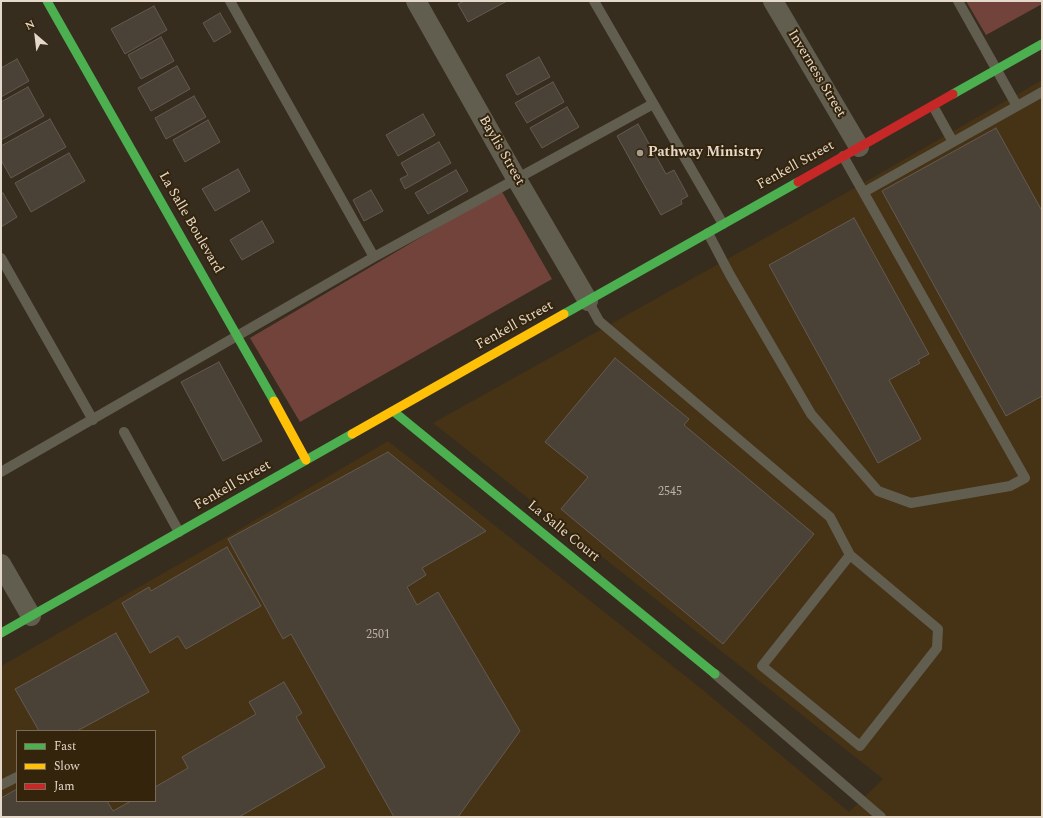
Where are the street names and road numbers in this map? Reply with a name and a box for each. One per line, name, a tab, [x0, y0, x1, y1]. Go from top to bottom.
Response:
street label: Inverness Street	[783, 27, 849, 121]
street label: Baylis Street	[474, 113, 528, 189]
street label: Fenkell Street	[754, 138, 838, 194]
street label: La Salle Boulevard	[154, 169, 226, 277]
street label: Fenkell Street	[473, 298, 557, 354]
street label: Fenkell Street	[192, 457, 274, 515]
street label: La Salle Court	[523, 498, 603, 566]

